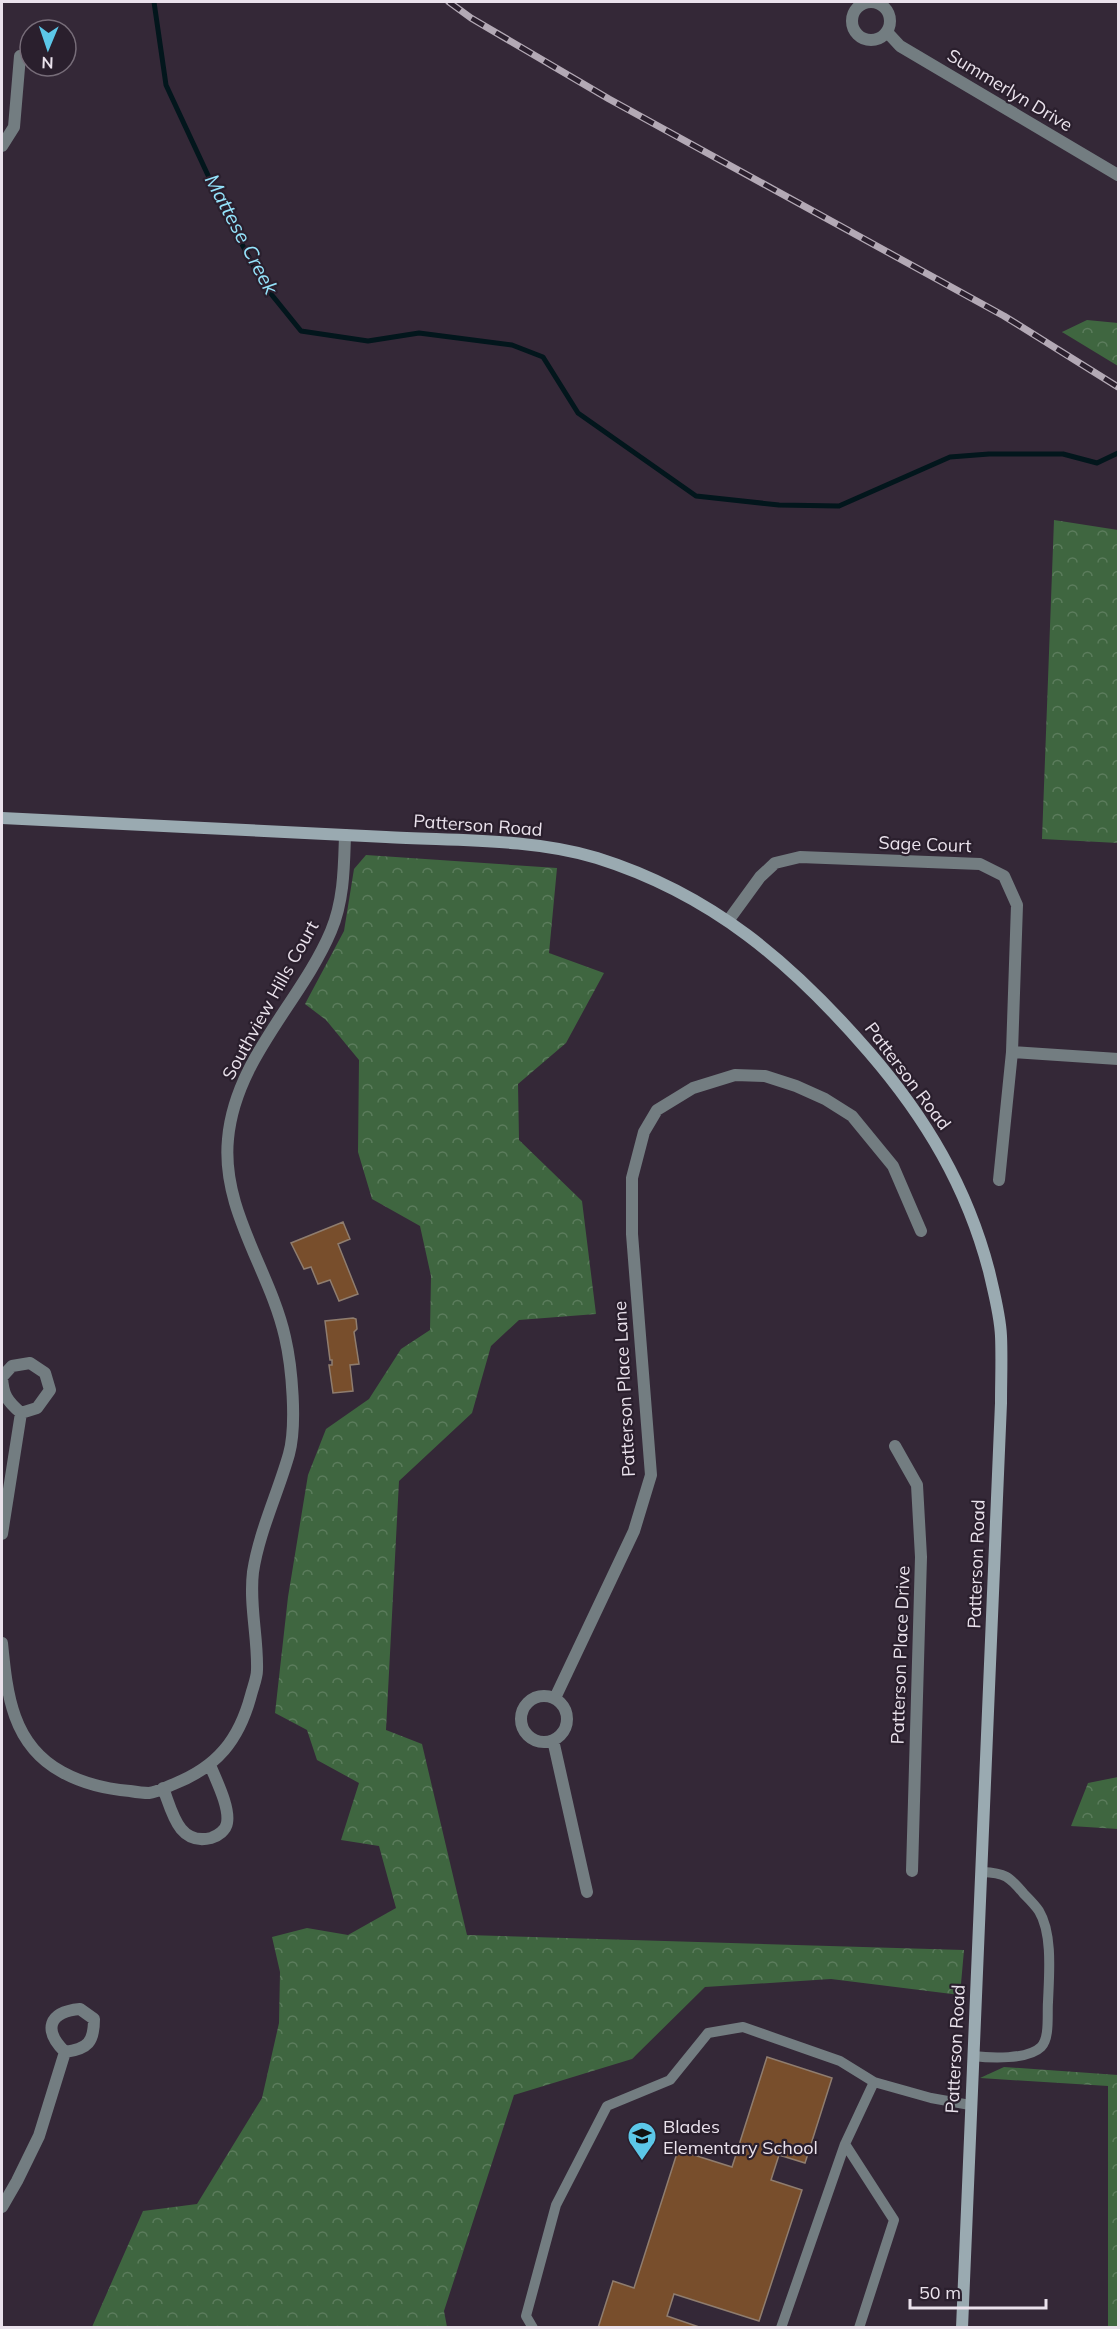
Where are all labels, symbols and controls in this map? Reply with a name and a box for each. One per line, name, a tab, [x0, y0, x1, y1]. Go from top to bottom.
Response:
north arrow	[18, 18, 78, 78]
street label: Summerlyn Drive	[943, 44, 1077, 136]
text: N	[41, 53, 54, 73]
water label: Mattese Creek	[200, 170, 284, 299]
street label: Patterson Road	[413, 809, 543, 841]
street label: Sage Court	[878, 831, 972, 857]
street label: Southview Hills Court	[217, 916, 323, 1084]
street label: Patterson Road	[860, 1017, 956, 1135]
street label: Patterson Place Lane	[608, 1301, 640, 1477]
street label: Patterson Road	[962, 1499, 990, 1629]
street label: Patterson Place Drive	[885, 1565, 915, 1745]
street label: Patterson Road	[940, 1984, 970, 2114]
place label: Blades Elementary School	[663, 2115, 818, 2159]
school or university icon: Blades Elementary School	[626, 2120, 658, 2162]
scale bar	[910, 2272, 1046, 2310]
text: 50 m	[919, 2281, 961, 2304]

